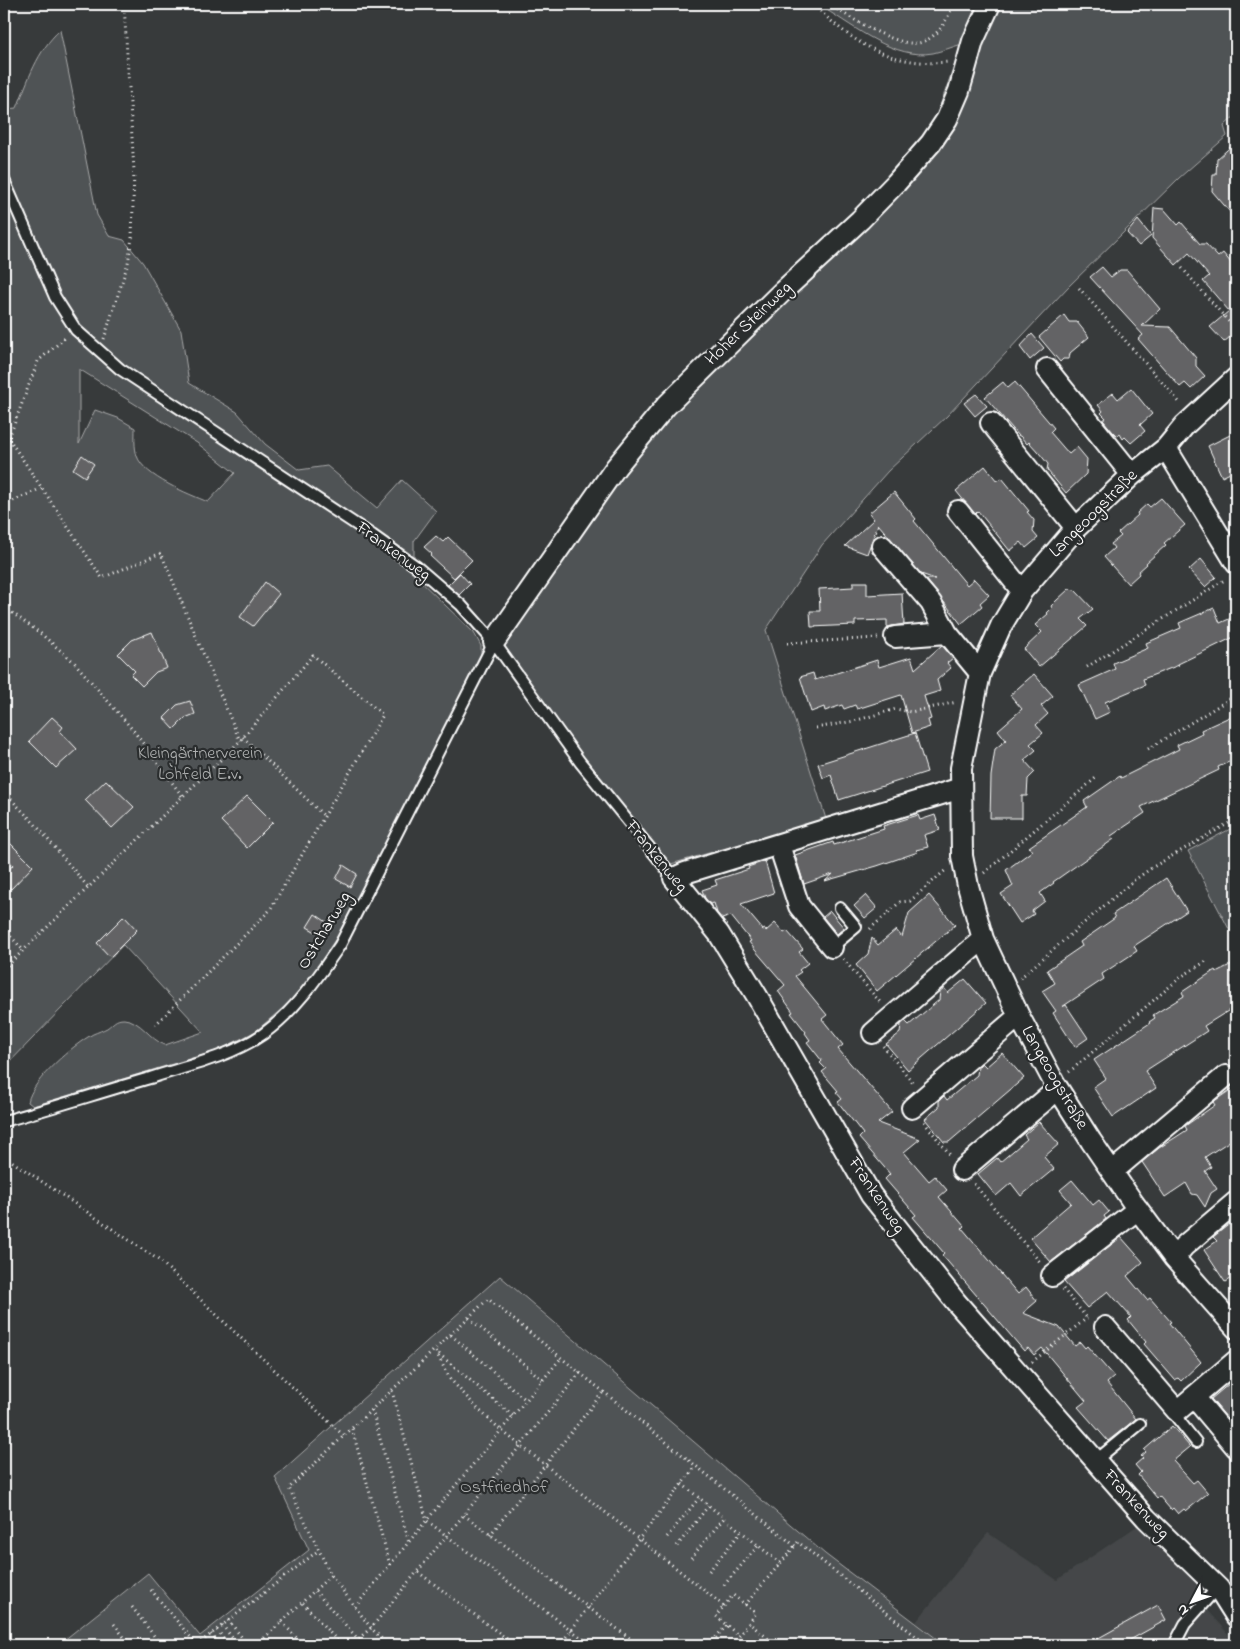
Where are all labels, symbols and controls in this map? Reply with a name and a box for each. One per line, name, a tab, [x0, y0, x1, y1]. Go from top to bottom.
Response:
street label: Hoher Steinweg	[700, 276, 799, 373]
street label: Langeoogstraße	[1044, 463, 1146, 565]
street label: Frankenweg	[349, 515, 436, 589]
park label: Kleingärtnerverein Lohfeld E.v.	[138, 741, 262, 788]
street label: Frankenweg	[617, 814, 694, 900]
street label: Ostcharweg	[291, 887, 359, 975]
street label: Langeoogstraße	[1013, 1021, 1095, 1136]
street label: Frankenweg	[839, 1152, 911, 1240]
street label: Frankenweg	[1095, 1464, 1175, 1546]
park label: Ostfriedhof	[460, 1475, 549, 1501]
north arrow	[1168, 1576, 1218, 1626]
text: N	[1172, 1599, 1194, 1620]

